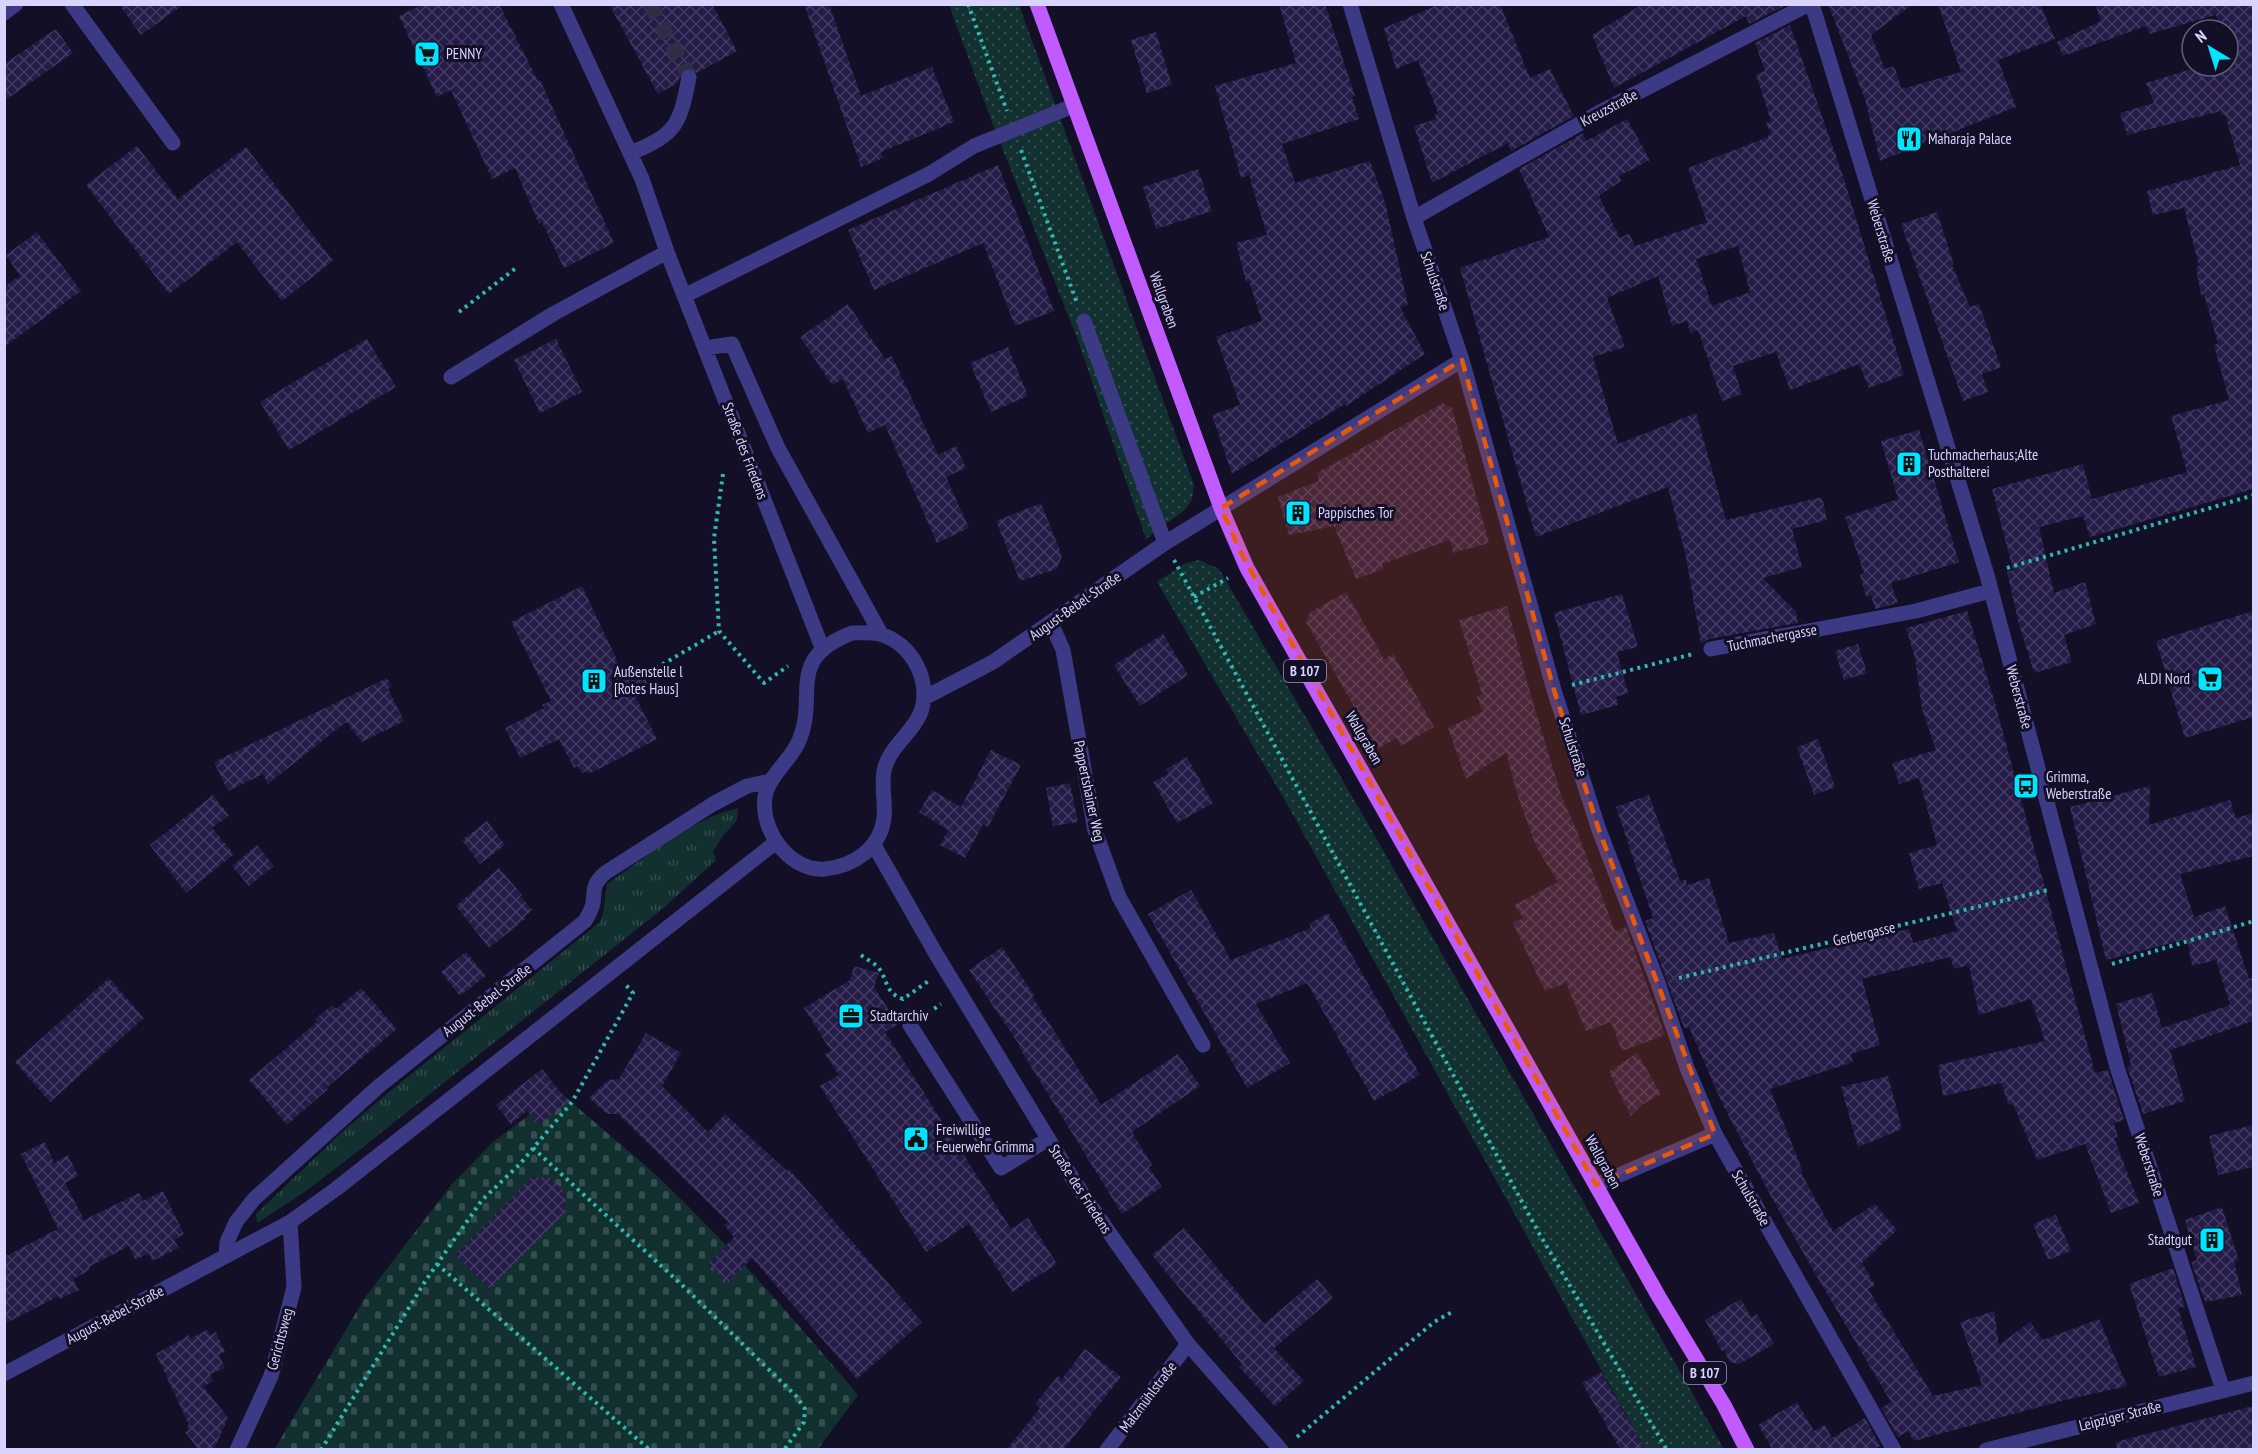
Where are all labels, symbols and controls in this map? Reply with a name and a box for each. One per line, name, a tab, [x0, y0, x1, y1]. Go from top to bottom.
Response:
north arrow	[2180, 18, 2240, 78]
text: N	[2191, 26, 2210, 47]
supermarket icon: PENNY	[412, 39, 442, 69]
place label: PENNY	[446, 44, 482, 63]
street label: Kreuzstraße	[1577, 85, 1641, 131]
restaurant icon: Maharaja Palace	[1894, 124, 1924, 154]
place label: Maharaja Palace	[1928, 129, 2012, 148]
street label: Weberstraße	[1863, 197, 1900, 265]
street label: Schulstraße	[1417, 249, 1454, 313]
street label: Wallgraben	[1146, 269, 1183, 331]
street label: Straße des Friedens	[718, 400, 773, 502]
place label: Tuchmacherhaus;Alte Posthalterei	[1928, 445, 2038, 481]
building icon: Tuchmacherhaus;Alte Posthalterei	[1894, 449, 1924, 479]
building icon: Pappisches Tor	[1283, 498, 1313, 528]
place label: Pappisches Tor	[1318, 503, 1394, 522]
street label: August-Bebel-Straße	[1025, 567, 1124, 644]
street label: Tuchmachergasse	[1726, 620, 1818, 655]
road number: B 107	[1284, 660, 1326, 682]
place label: Außenstelle l [Rotes Haus]	[614, 662, 683, 698]
street label: Weberstraße	[2002, 663, 2037, 731]
supermarket icon: ALDI Nord	[2195, 664, 2225, 694]
building icon: Außenstelle l [Rotes Haus]	[579, 666, 609, 696]
place label: ALDI Nord	[2137, 669, 2190, 688]
street label: Wallgraben	[1342, 708, 1387, 768]
street label: Schulstraße	[1555, 715, 1592, 779]
street label: Pappertshainer Weg	[1069, 739, 1109, 843]
place label: Grimma, Weberstraße	[2046, 767, 2111, 803]
bus stop icon: Grimma, Weberstraße	[2011, 771, 2041, 801]
street label: Gerbergasse	[1831, 917, 1897, 950]
street label: August-Bebel-Straße	[438, 959, 535, 1040]
office icon: Stadtarchiv	[836, 1001, 866, 1031]
place label: Stadtarchiv	[870, 1006, 928, 1025]
place label: Freiwillige Feuerwehr Grimma	[936, 1120, 1034, 1156]
public building icon: Freiwillige Feuerwehr Grimma	[901, 1124, 931, 1154]
street label: Weberstraße	[2130, 1131, 2169, 1199]
street label: Wallgraben	[1581, 1132, 1626, 1192]
street label: Straße des Friedens	[1045, 1141, 1116, 1237]
street label: Schulstraße	[1728, 1167, 1775, 1229]
building icon: Stadtgut	[2197, 1225, 2227, 1255]
place label: Stadtgut	[2148, 1230, 2192, 1249]
street label: August-Bebel-Straße	[63, 1281, 167, 1348]
street label: Gerichtsweg	[262, 1306, 297, 1372]
street label: Malzmühlstraße	[1115, 1358, 1180, 1436]
road number: B 107	[1684, 1362, 1726, 1384]
street label: Leipziger Straße	[2077, 1396, 2163, 1435]

